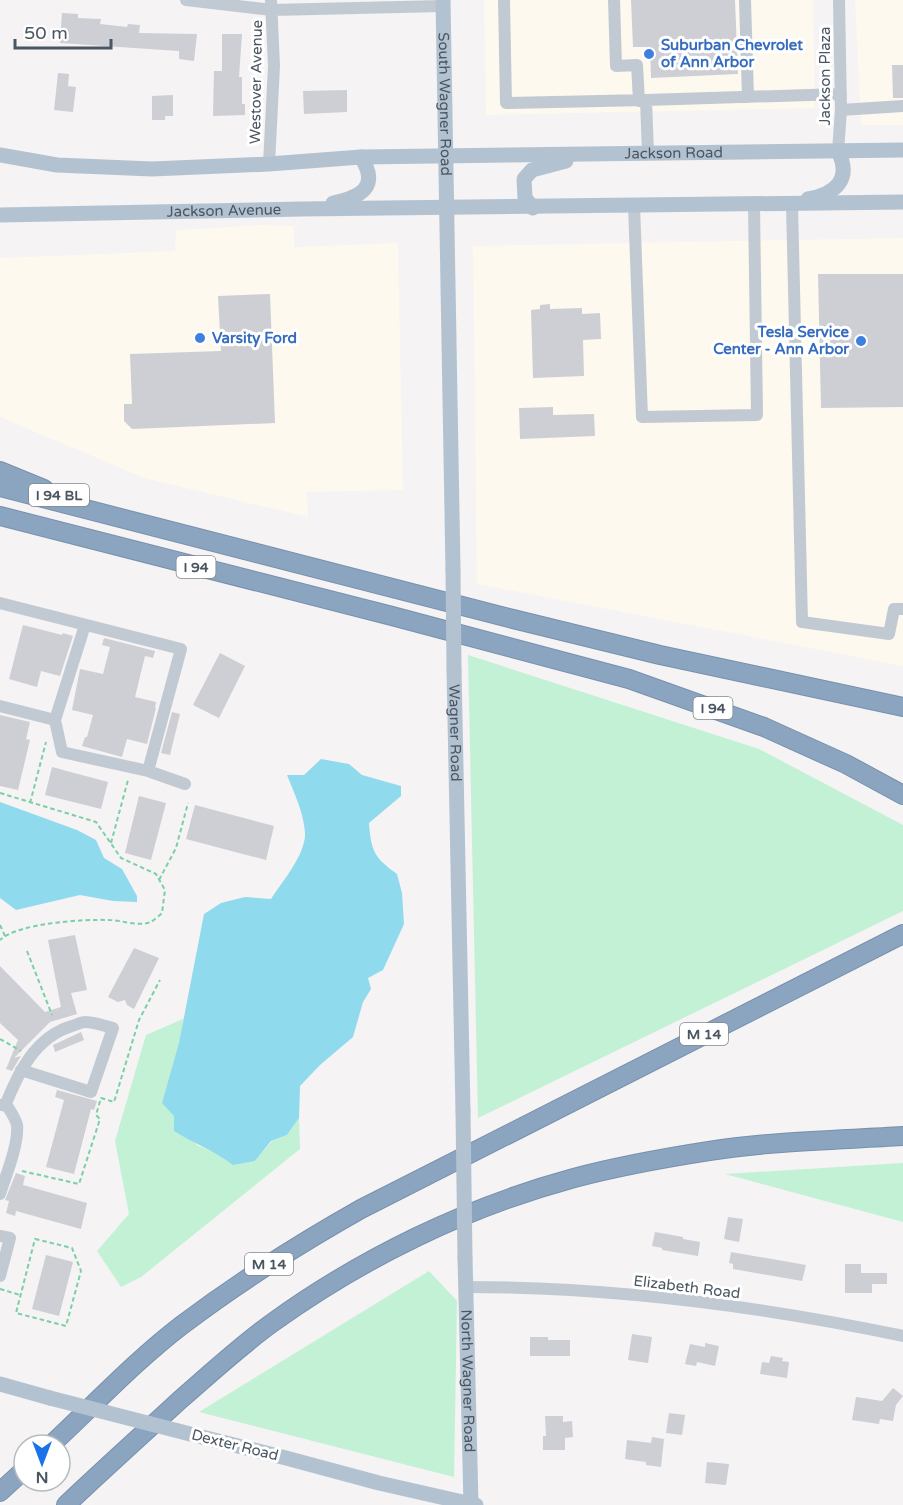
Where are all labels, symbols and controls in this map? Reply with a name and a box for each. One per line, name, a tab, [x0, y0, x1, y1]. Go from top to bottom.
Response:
scale bar	[15, 12, 111, 50]
street label: Westover Avenue	[246, 20, 266, 144]
text: 50 m	[24, 22, 68, 44]
street label: Jackson Plaza	[816, 27, 834, 125]
street label: South Wagner Road	[435, 32, 455, 176]
place label: Suburban Chevrolet of Ann Arbor	[661, 36, 803, 71]
marker: Suburban Chevrolet of Ann Arbor	[642, 47, 656, 61]
street label: Jackson Road	[624, 143, 723, 163]
street label: Jackson Avenue	[166, 200, 281, 221]
place label: Tesla Service Center - Ann Arbor	[713, 323, 849, 358]
place label: Varsity Ford	[212, 329, 297, 348]
marker: Varsity Ford	[193, 331, 207, 345]
marker: Tesla Service Center - Ann Arbor	[854, 334, 868, 348]
road number: I 94 BL	[29, 484, 89, 506]
road number: I 94	[176, 556, 216, 578]
street label: Wagner Road	[445, 684, 465, 782]
road number: I 94	[694, 697, 732, 719]
road number: M 14	[680, 1023, 728, 1045]
road number: M 14	[245, 1253, 293, 1275]
street label: Elizabeth Road	[633, 1272, 741, 1302]
street label: North Wagner Road	[457, 1309, 479, 1453]
street label: Dexter Road	[190, 1426, 280, 1464]
north arrow	[12, 1433, 72, 1493]
text: N	[36, 1467, 48, 1487]

